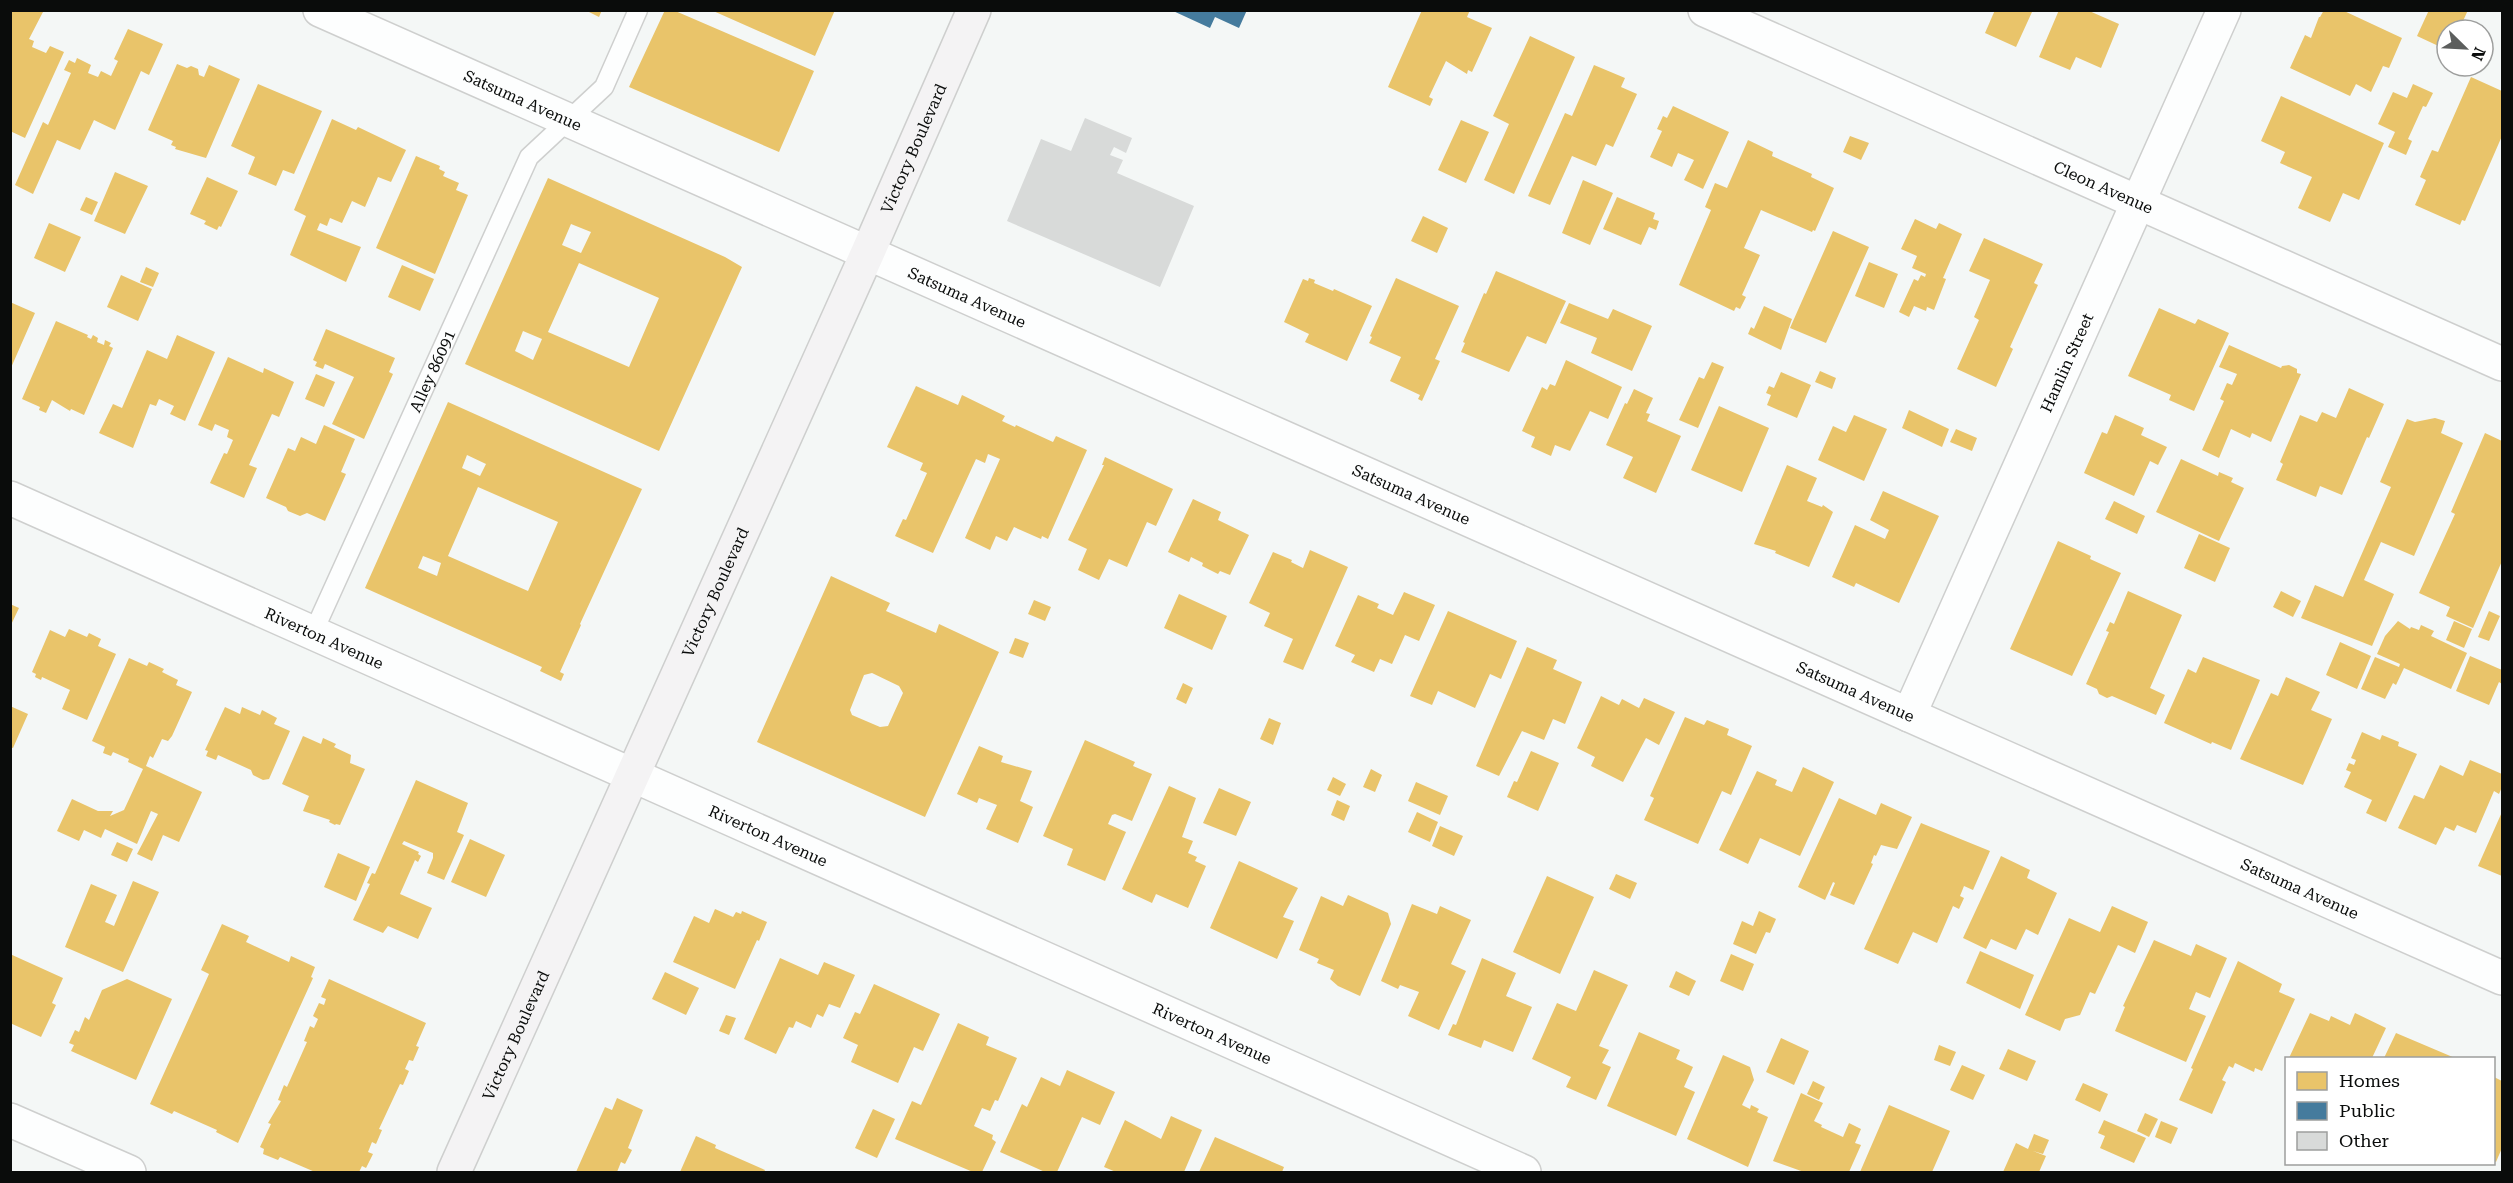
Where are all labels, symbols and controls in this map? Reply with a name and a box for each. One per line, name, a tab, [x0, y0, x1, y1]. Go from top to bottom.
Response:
north arrow	[2435, 18, 2495, 78]
text: N	[2467, 44, 2489, 63]
street label: Satsuma Avenue	[461, 66, 585, 135]
street label: Victory Boulevard	[877, 81, 950, 216]
street label: Cleon Avenue	[2051, 157, 2156, 217]
street label: Satsuma Avenue	[905, 263, 1029, 332]
street label: Hamlin Street	[2036, 310, 2097, 415]
street label: Alley 86091	[405, 327, 459, 415]
street label: Satsuma Avenue	[1350, 460, 1473, 529]
street label: Victory Boulevard	[678, 524, 752, 660]
street label: Riverton Avenue	[262, 603, 387, 673]
street label: Satsuma Avenue	[1794, 657, 1918, 726]
street label: Riverton Avenue	[706, 801, 831, 870]
street label: Satsuma Avenue	[2238, 854, 2362, 923]
street label: Victory Boulevard	[478, 968, 553, 1103]
street label: Riverton Avenue	[1150, 998, 1275, 1068]
legend	[2285, 1057, 2495, 1165]
text: Homes	[2339, 1070, 2400, 1091]
text: Public	[2339, 1100, 2395, 1121]
text: Other	[2339, 1130, 2389, 1151]

